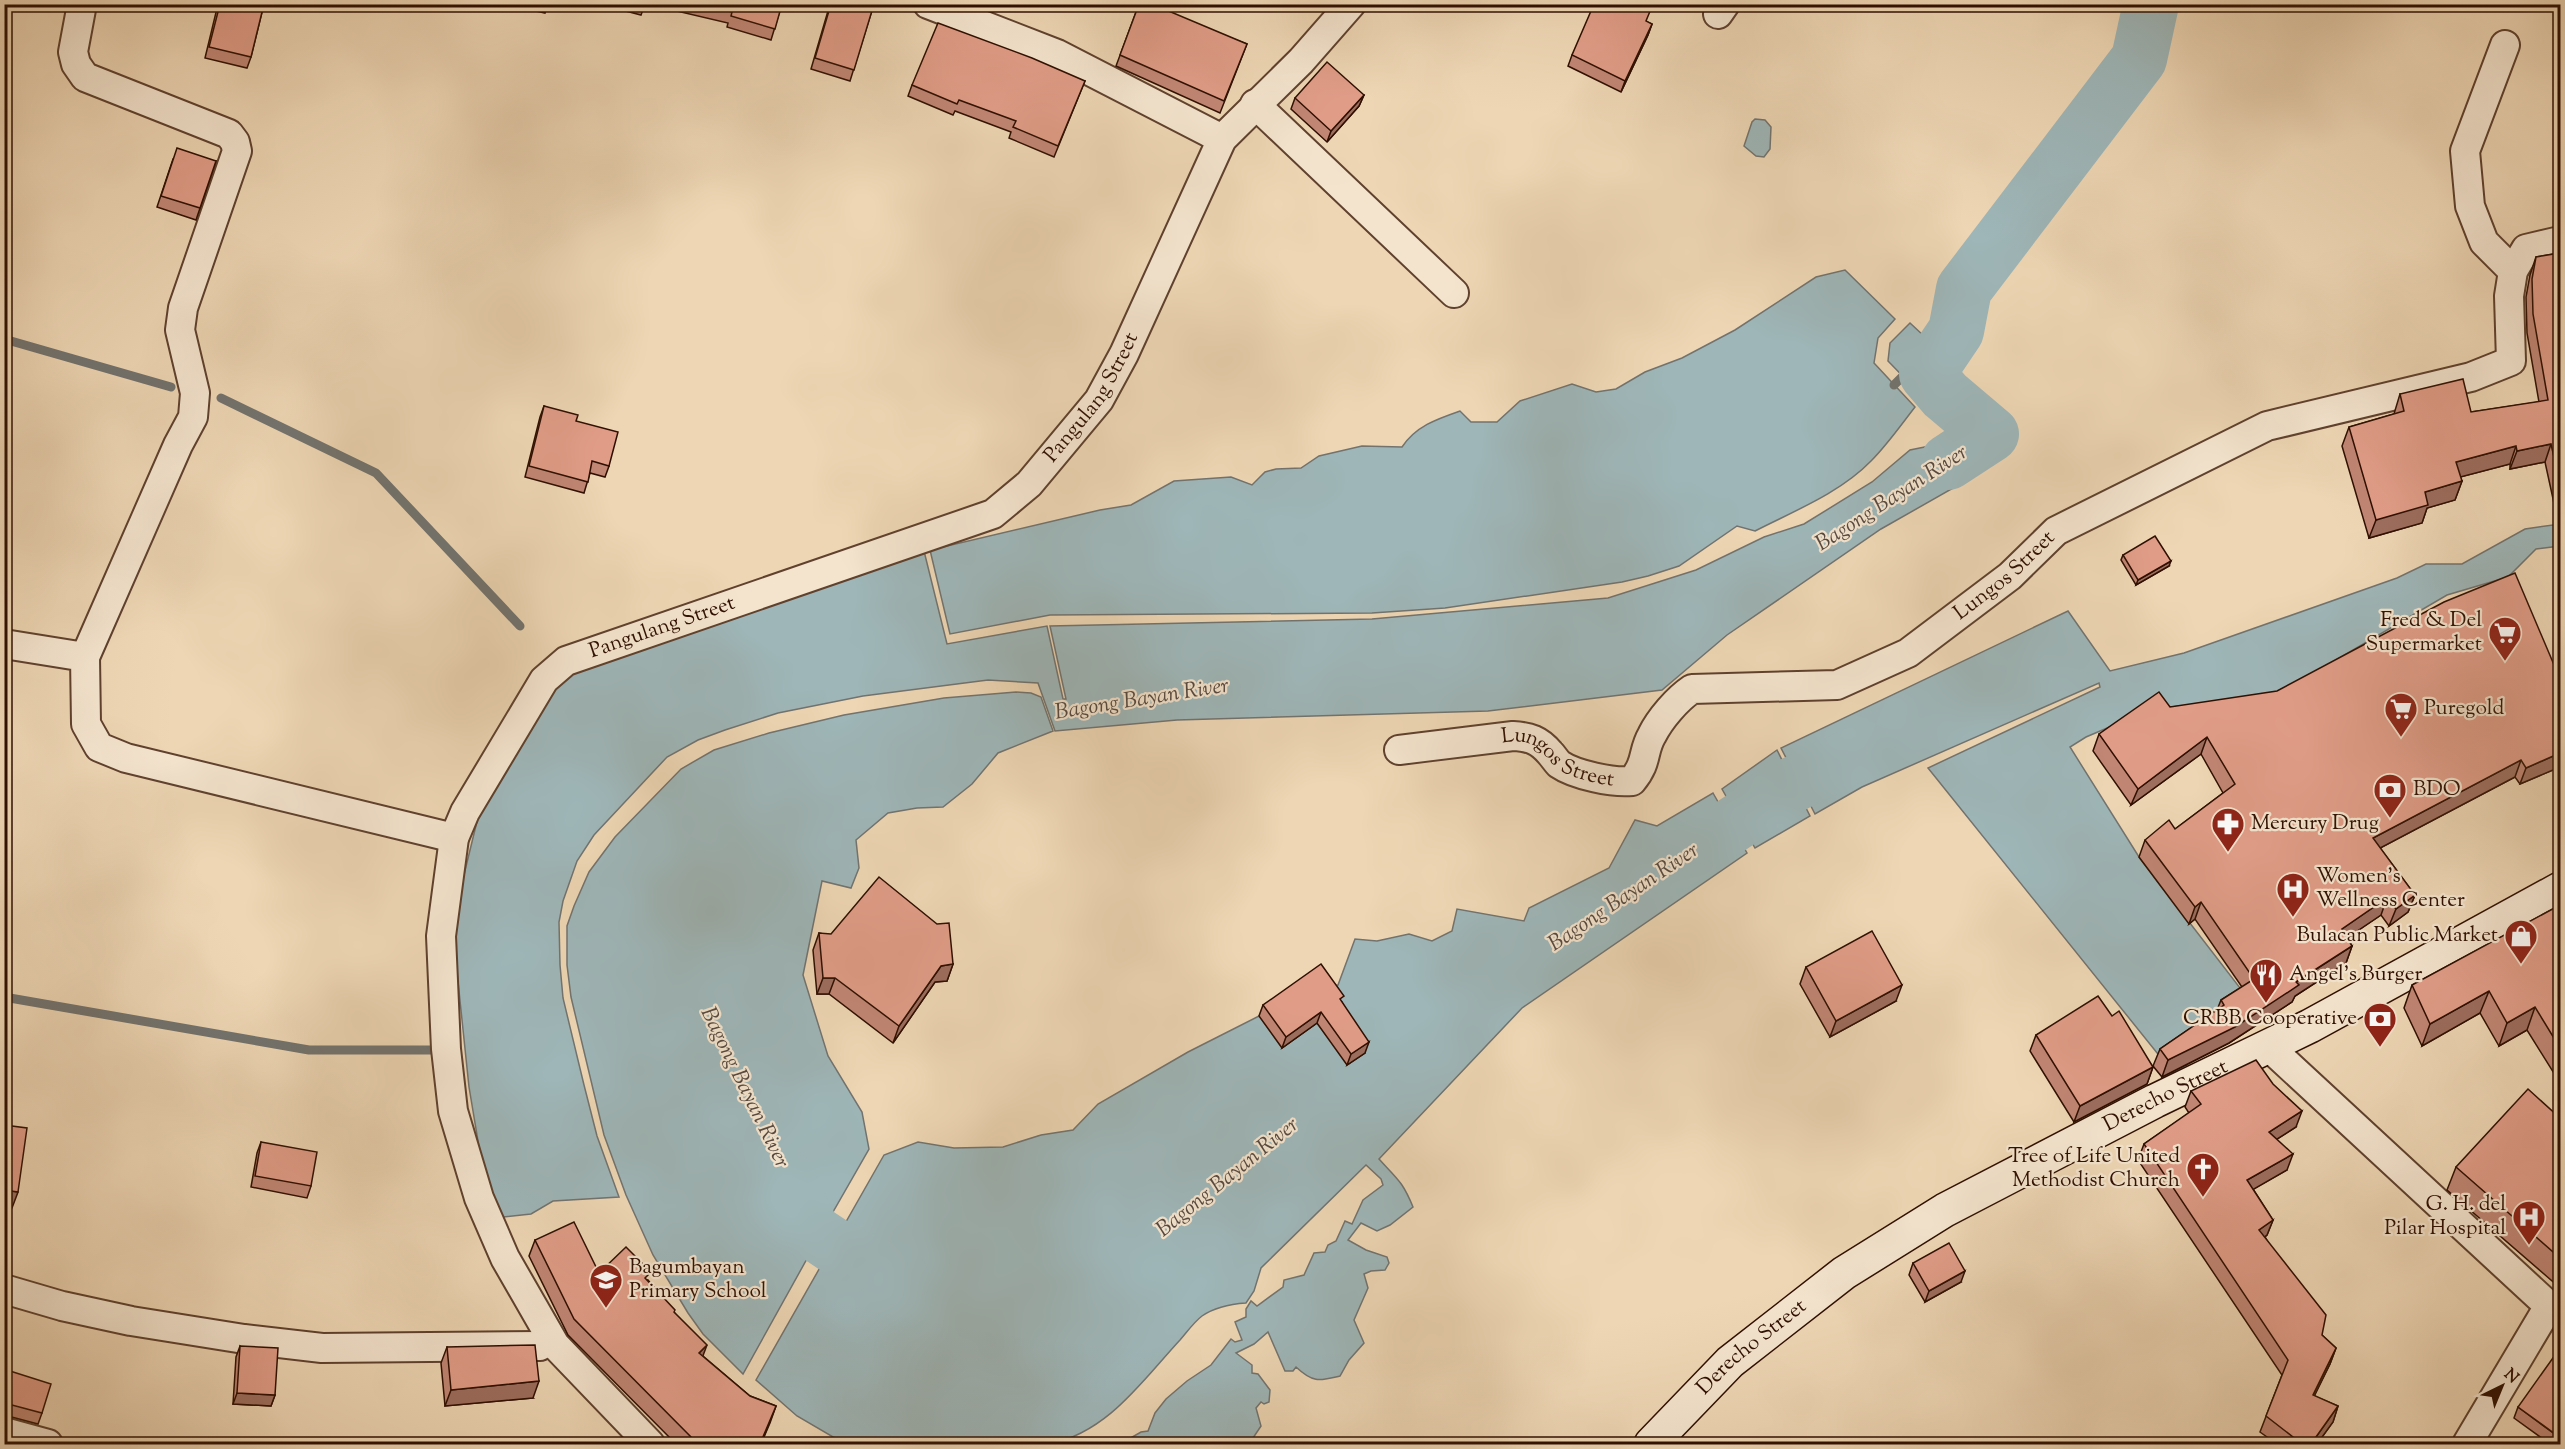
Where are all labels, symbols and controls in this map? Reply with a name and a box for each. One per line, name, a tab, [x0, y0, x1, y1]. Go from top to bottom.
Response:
street label: Pangulang Street	[1037, 328, 1147, 470]
water label: Bagong Bayan River	[1810, 438, 1975, 560]
street label: Lungos Street	[1948, 524, 2063, 628]
street label: Pangulang Street	[585, 589, 739, 667]
place label: Fred & Del Supermarket	[2366, 606, 2482, 660]
supermarket icon: Fred & Del Supermarket	[2487, 615, 2523, 662]
water label: Bagong Bayan River	[1053, 670, 1231, 730]
supermarket icon: Puregold	[2383, 691, 2419, 738]
place label: Puregold	[2424, 694, 2504, 724]
street label: Lungos Street	[1500, 721, 1616, 796]
bank icon: BDO	[2372, 772, 2408, 819]
place label: BDO	[2413, 775, 2461, 805]
pharmacy icon: Mercury Drug	[2210, 806, 2246, 853]
place label: Mercury Drug	[2251, 809, 2379, 839]
water label: Bagong Bayan River	[1542, 835, 1706, 960]
place label: Women’s Wellness Center	[2316, 862, 2465, 916]
hospital icon: Women’s Wellness Center	[2275, 871, 2311, 918]
shop icon: Bulacan Public Market	[2503, 918, 2539, 965]
place label: Bulacan Public Market	[2297, 921, 2498, 951]
restaurant icon: Angel's Burger	[2248, 957, 2284, 1004]
place label: Angel's Burger	[2289, 960, 2422, 990]
bank icon: CRBB Cooperative	[2362, 1001, 2398, 1048]
water label: Bagong Bayan River	[691, 1002, 797, 1174]
place label: CRBB Cooperative	[2183, 1004, 2357, 1034]
street label: Derecho Street	[2098, 1053, 2233, 1140]
water label: Bagong Bayan River	[1150, 1110, 1307, 1246]
place label: Tree of Life United Methodist Church	[2008, 1142, 2180, 1196]
church icon: Tree of Life United Methodist Church	[2185, 1151, 2221, 1198]
place label: G. H. del Pilar Hospital	[2384, 1190, 2506, 1244]
hospital icon: G. H. del Pilar Hospital	[2511, 1199, 2547, 1246]
place label: Bagumbayan Primary School	[629, 1253, 767, 1307]
school or university icon: Bagumbayan Primary School	[588, 1262, 624, 1309]
street label: Derecho Street	[1690, 1292, 1813, 1403]
north arrow	[2472, 1356, 2532, 1416]
text: N	[2498, 1364, 2523, 1390]

